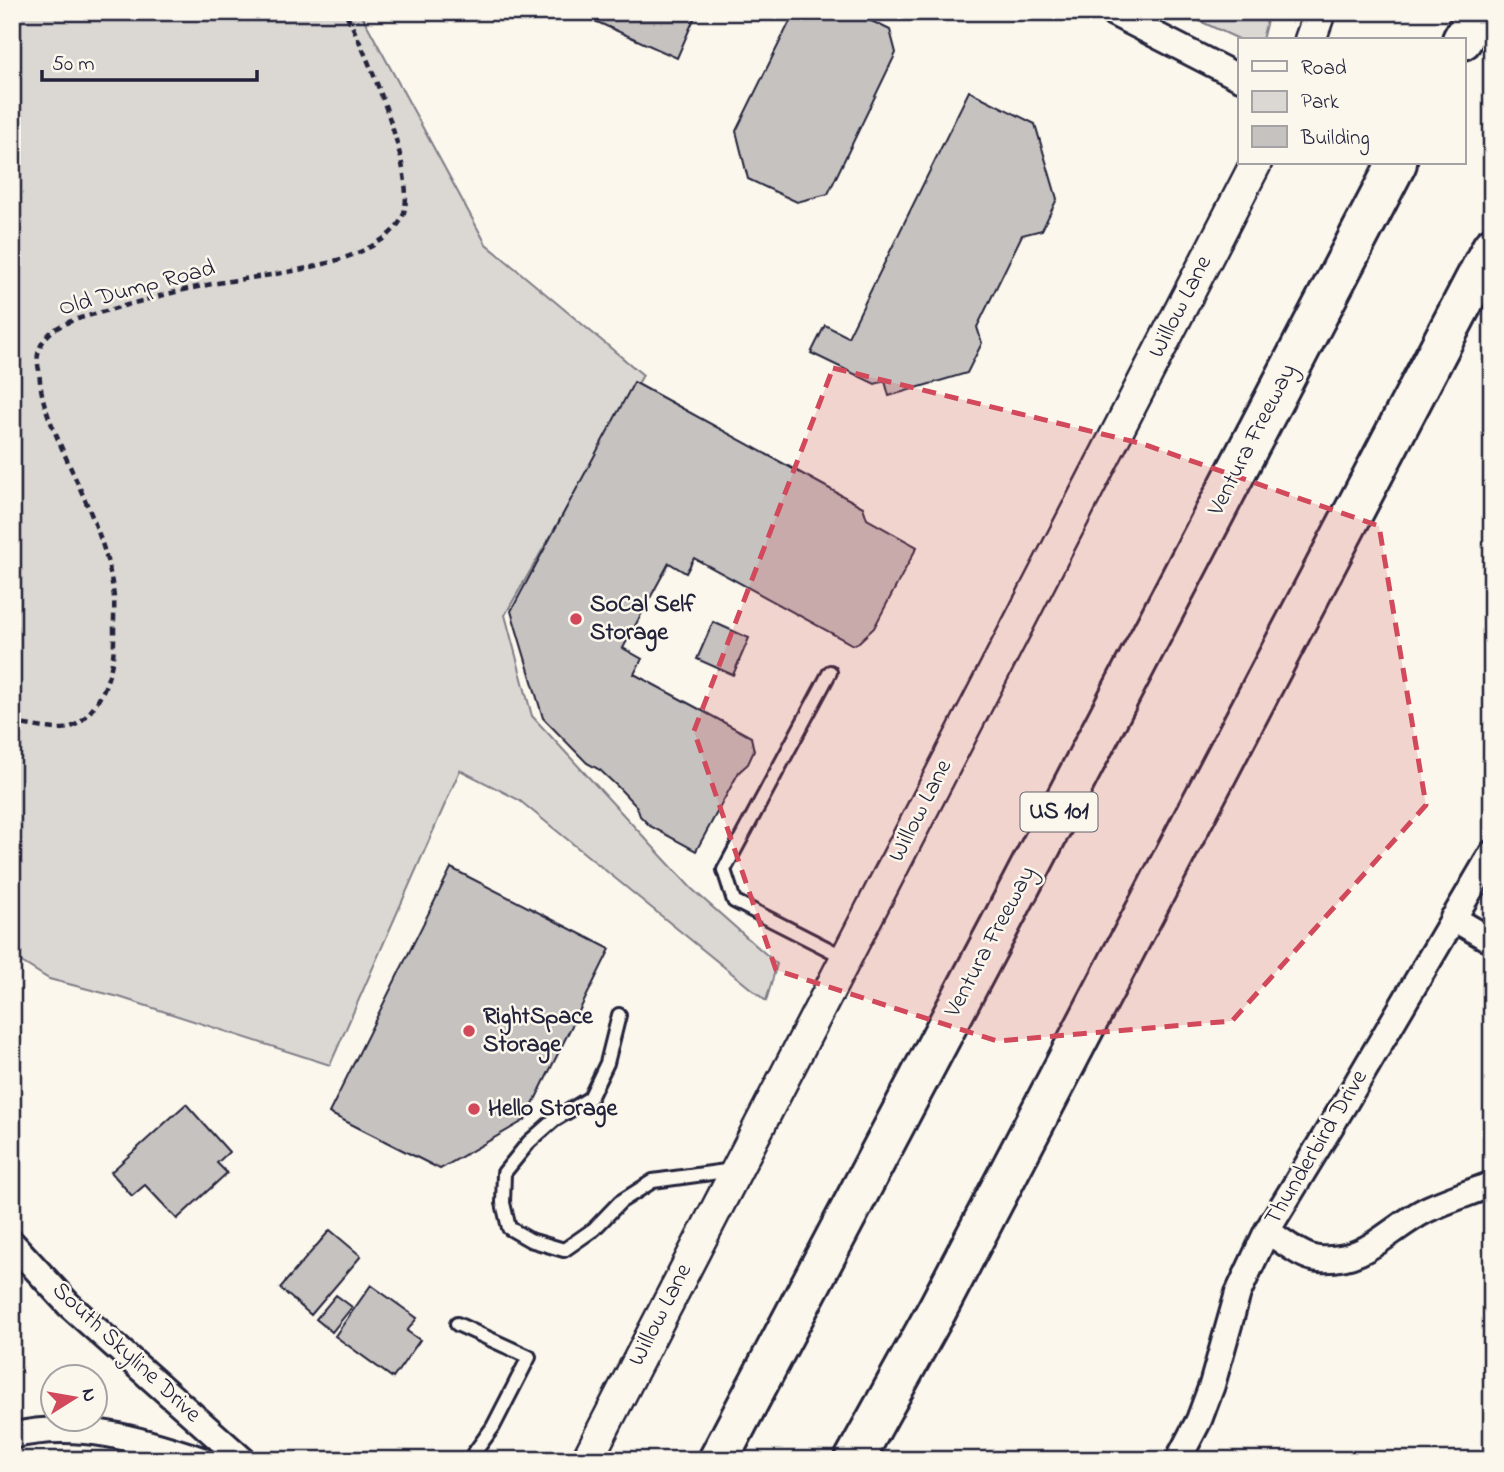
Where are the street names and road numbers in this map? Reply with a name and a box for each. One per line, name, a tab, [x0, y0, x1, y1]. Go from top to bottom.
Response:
street label: Willow Lane	[1140, 249, 1222, 364]
street label: Old Dump Road	[55, 251, 220, 327]
street label: Ventura Freeway	[1199, 358, 1307, 524]
street label: Willow Lane	[880, 753, 962, 868]
road number: US 101	[1020, 792, 1098, 832]
street label: Ventura Freeway	[936, 860, 1046, 1025]
street label: Thunderbird Drive	[1257, 1063, 1378, 1233]
street label: Willow Lane	[620, 1257, 702, 1372]
street label: South Skyline Drive	[43, 1274, 209, 1433]

